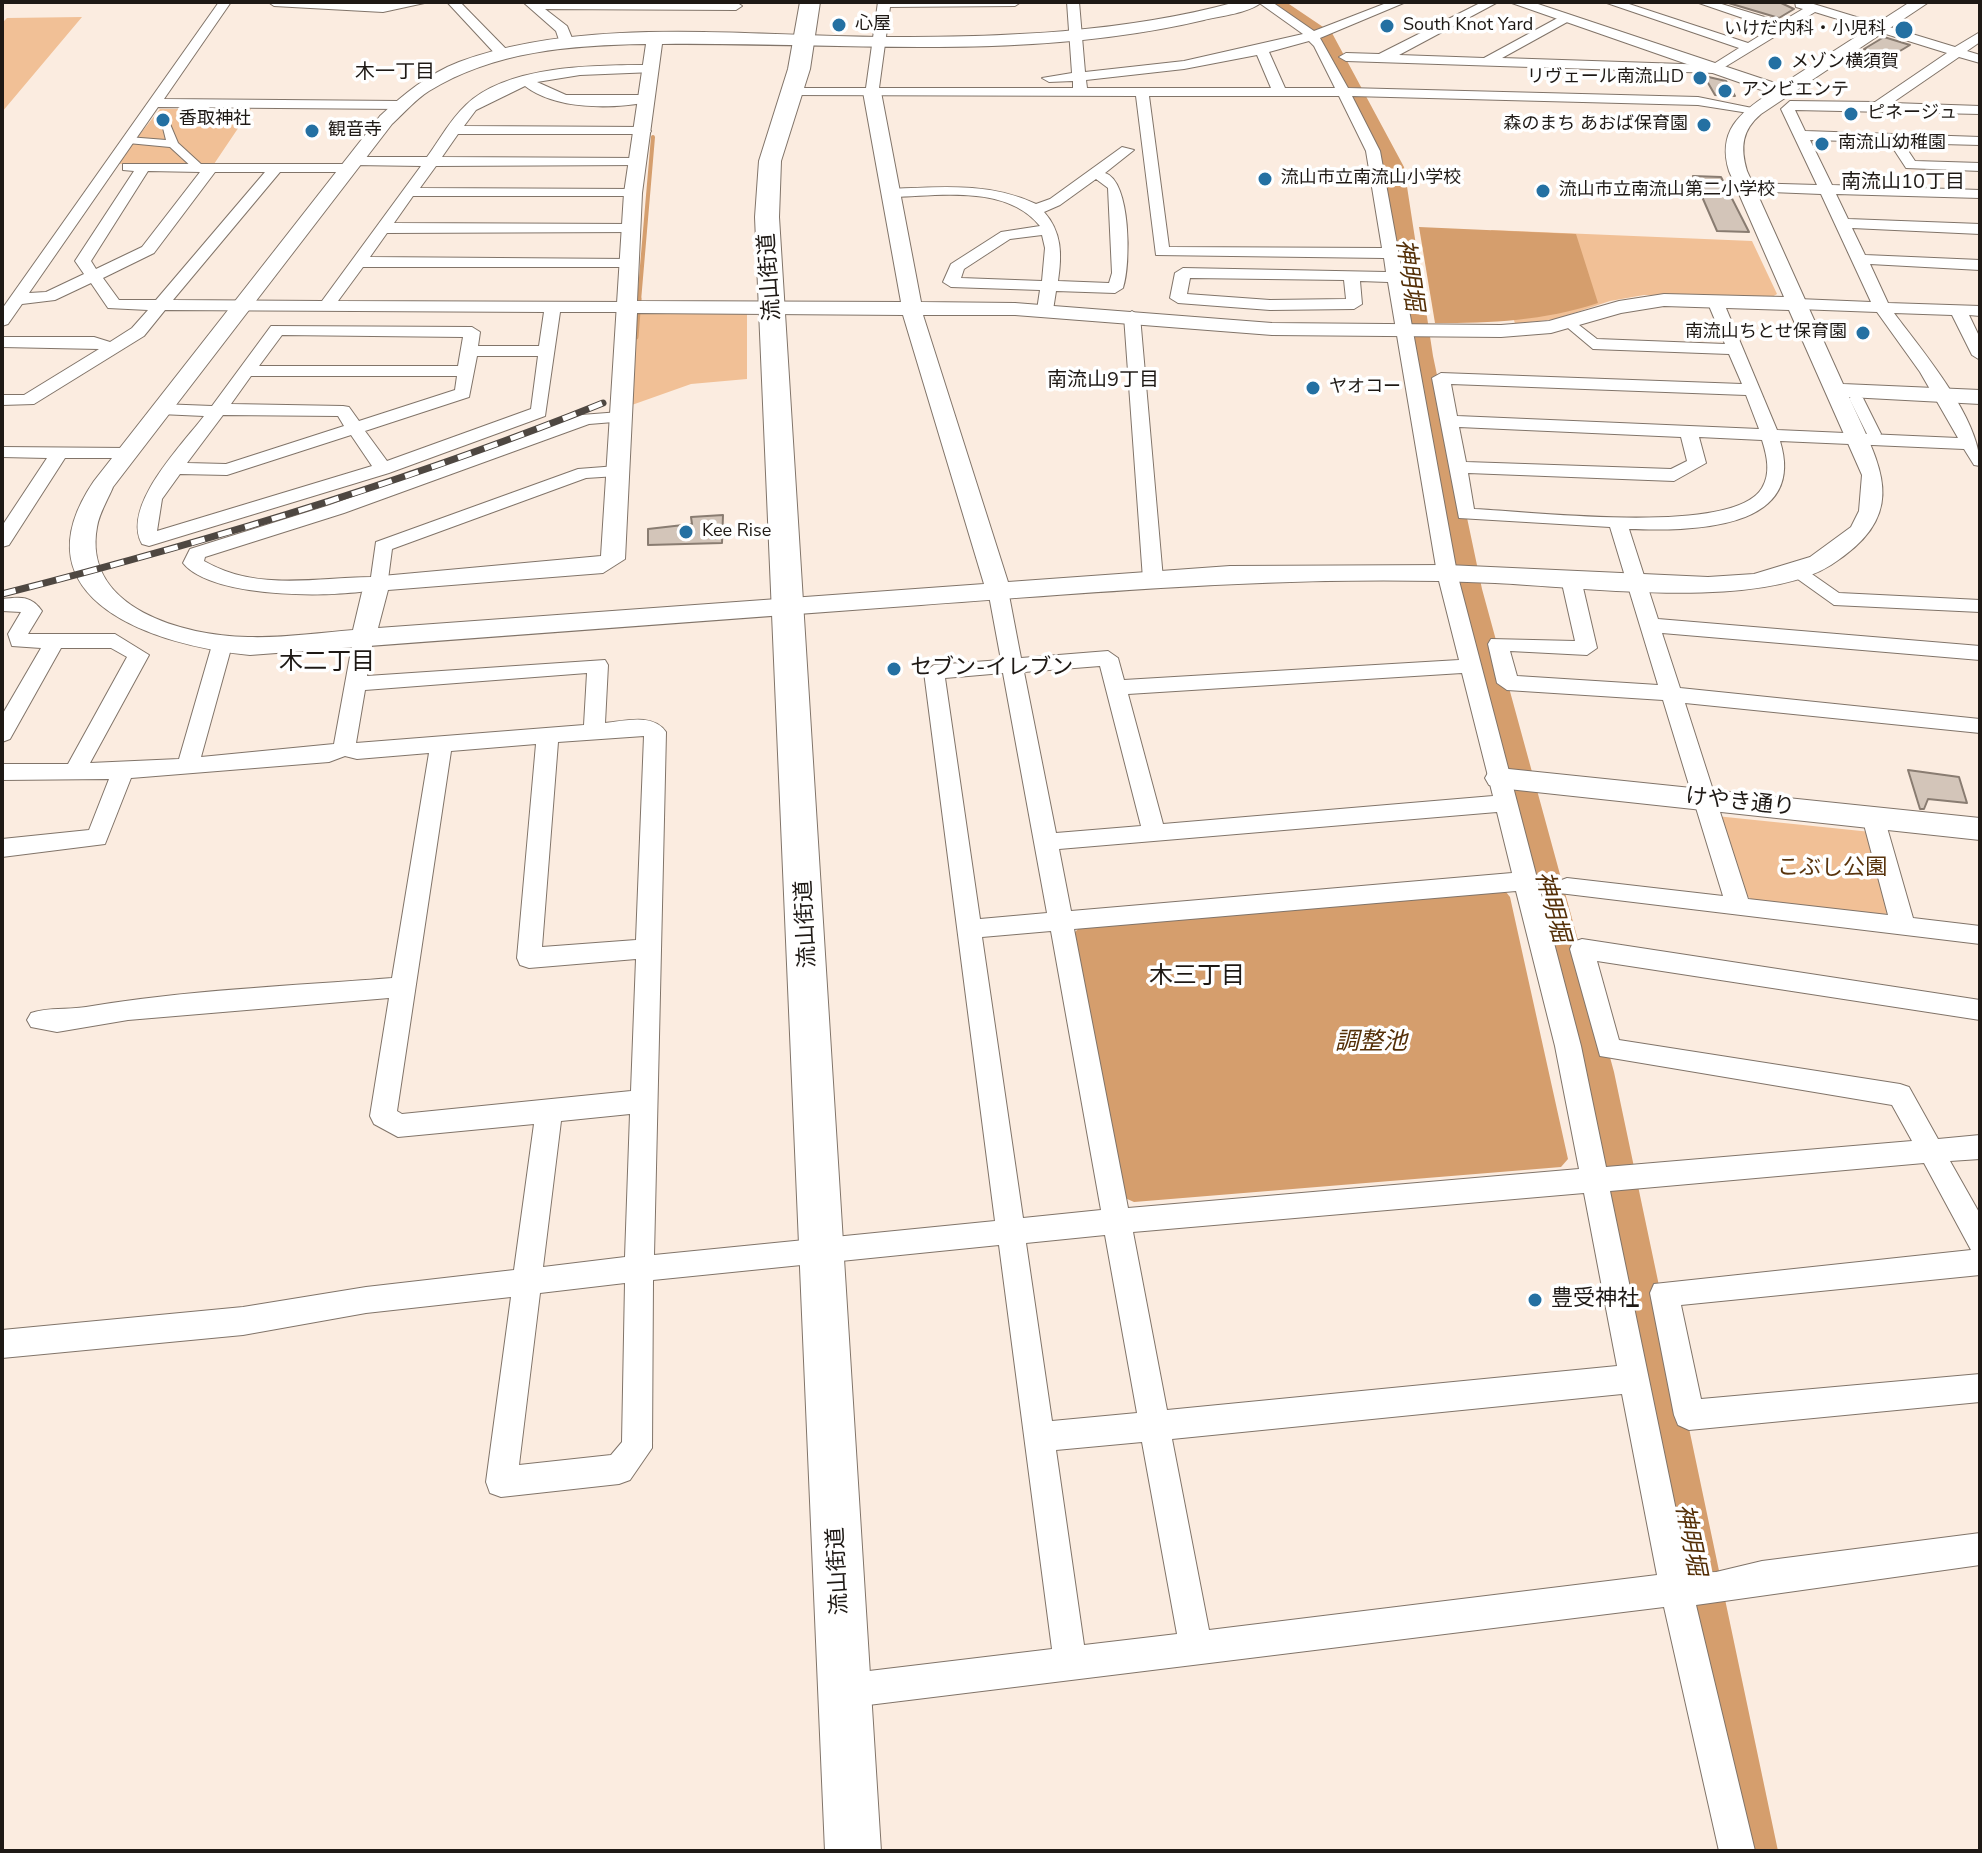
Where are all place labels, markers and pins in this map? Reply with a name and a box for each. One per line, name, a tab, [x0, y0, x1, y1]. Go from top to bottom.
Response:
place label: 心屋	[855, 14, 891, 36]
place label: South Knot Yard	[1403, 15, 1533, 37]
marker: 心屋	[830, 16, 848, 34]
marker: South Knot Yard	[1378, 17, 1396, 35]
place label: いけだ内科・小児科	[1724, 19, 1886, 41]
marker: いけだ内科・小児科	[1893, 19, 1915, 41]
place label: メゾン横須賀	[1791, 52, 1899, 74]
marker: メゾン横須賀	[1766, 54, 1784, 72]
place label: リヴェール南流山D	[1527, 67, 1684, 89]
marker: リヴェール南流山D	[1691, 69, 1709, 87]
place label: アンビエンテ	[1741, 80, 1849, 102]
marker: アンビエンテ	[1716, 82, 1734, 100]
place label: ピネージュ	[1867, 103, 1957, 125]
marker: ピネージュ	[1842, 105, 1860, 123]
place label: 香取神社	[179, 109, 251, 131]
marker: 香取神社	[154, 111, 172, 129]
place label: 森のまち あおば保育園	[1503, 114, 1688, 136]
marker: 森のまち あおば保育園	[1695, 116, 1713, 134]
place label: 観音寺	[328, 120, 382, 142]
marker: 観音寺	[303, 122, 321, 140]
place label: 南流山幼稚園	[1838, 133, 1946, 155]
marker: 南流山幼稚園	[1813, 135, 1831, 153]
place label: 流山市立南流山小学校	[1281, 168, 1461, 190]
marker: 流山市立南流山小学校	[1256, 170, 1274, 188]
place label: 流山市立南流山第二小学校	[1559, 180, 1775, 202]
marker: 流山市立南流山第二小学校	[1534, 182, 1552, 200]
place label: 南流山ちとせ保育園	[1685, 322, 1847, 344]
marker: 南流山ちとせ保育園	[1854, 324, 1872, 342]
place label: ヤオコー	[1329, 377, 1401, 399]
marker: ヤオコー	[1304, 379, 1322, 397]
place label: Kee Rise	[702, 521, 771, 543]
marker: Kee Rise	[677, 523, 695, 541]
place label: セブン-イレブン	[910, 656, 1073, 682]
marker: セブン-イレブン	[885, 660, 903, 678]
place label: 豊受神社	[1551, 1287, 1639, 1313]
marker: 豊受神社	[1526, 1291, 1544, 1309]

